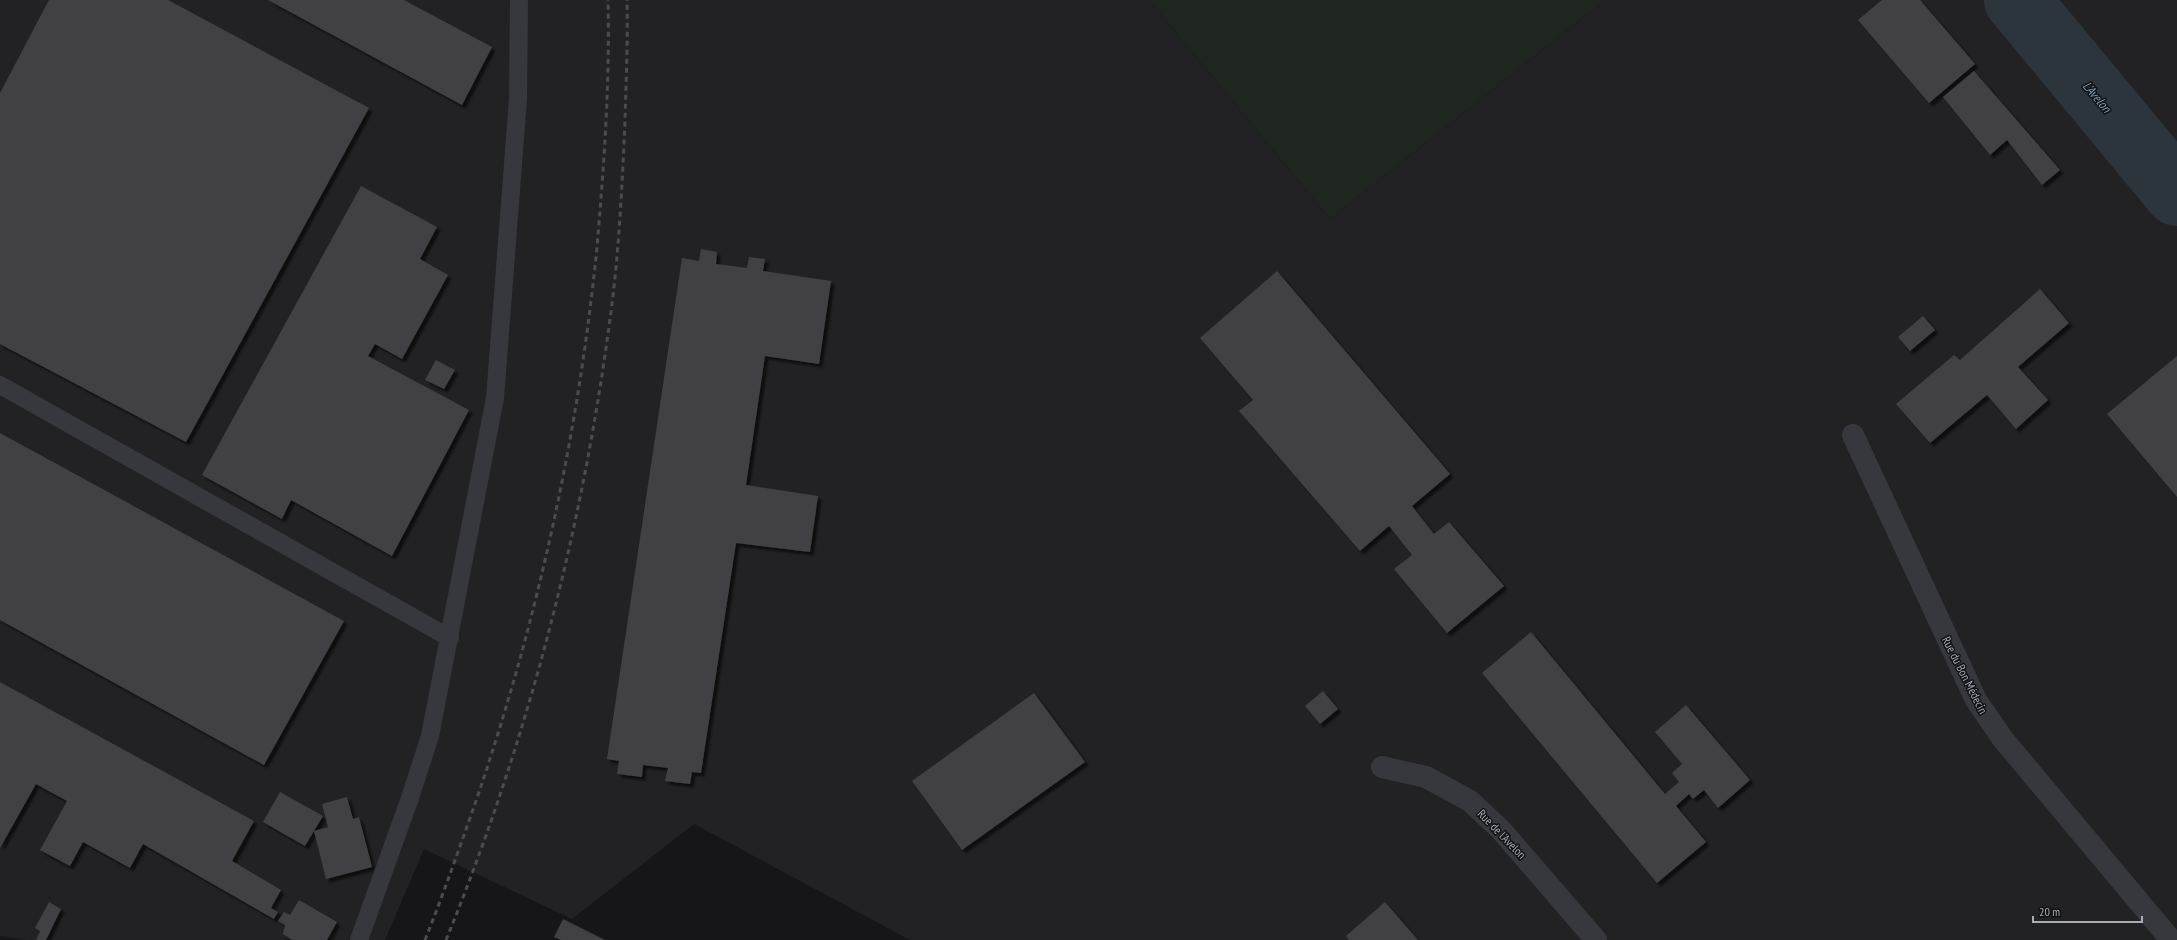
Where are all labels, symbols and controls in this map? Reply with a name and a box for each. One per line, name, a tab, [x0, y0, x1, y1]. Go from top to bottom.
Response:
water label: L'Avelon	[2079, 78, 2116, 117]
street label: Rue du Bon Médecin	[1939, 634, 1991, 716]
street label: Rue de l'Avelon	[1475, 806, 1529, 862]
scale bar	[2033, 898, 2142, 924]
text: 20 m	[2039, 904, 2060, 919]

